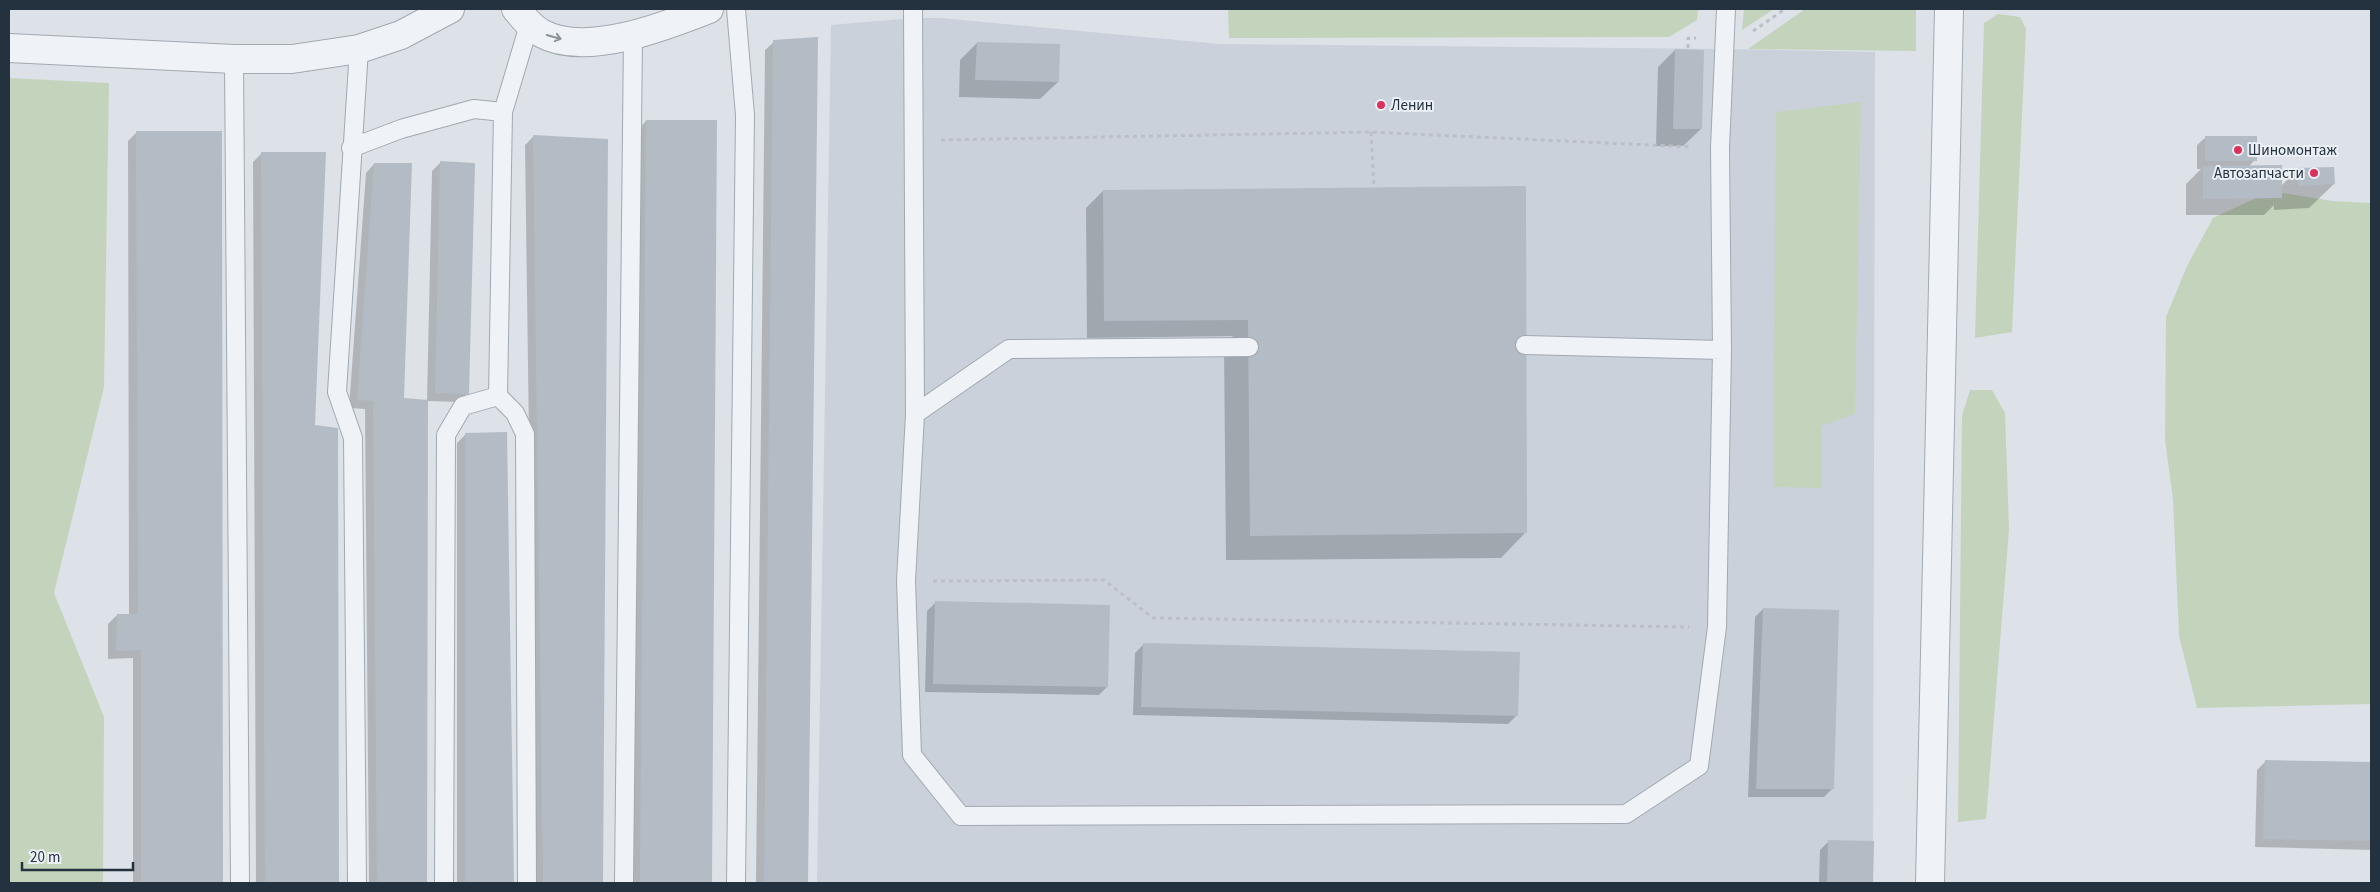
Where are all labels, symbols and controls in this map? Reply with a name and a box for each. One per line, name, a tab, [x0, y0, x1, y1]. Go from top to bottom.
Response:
one-way arrow	[546, 33, 562, 43]
place label: Ленин	[1391, 95, 1433, 116]
marker: Ленин	[1375, 99, 1387, 111]
place label: Шиномонтаж	[2248, 140, 2337, 161]
marker: Шиномонтаж	[2232, 144, 2244, 156]
place label: Автозапчасти	[2214, 163, 2304, 184]
marker: Автозапчасти	[2308, 167, 2320, 179]
scale bar	[22, 840, 134, 872]
text: 20 m	[30, 847, 60, 868]

